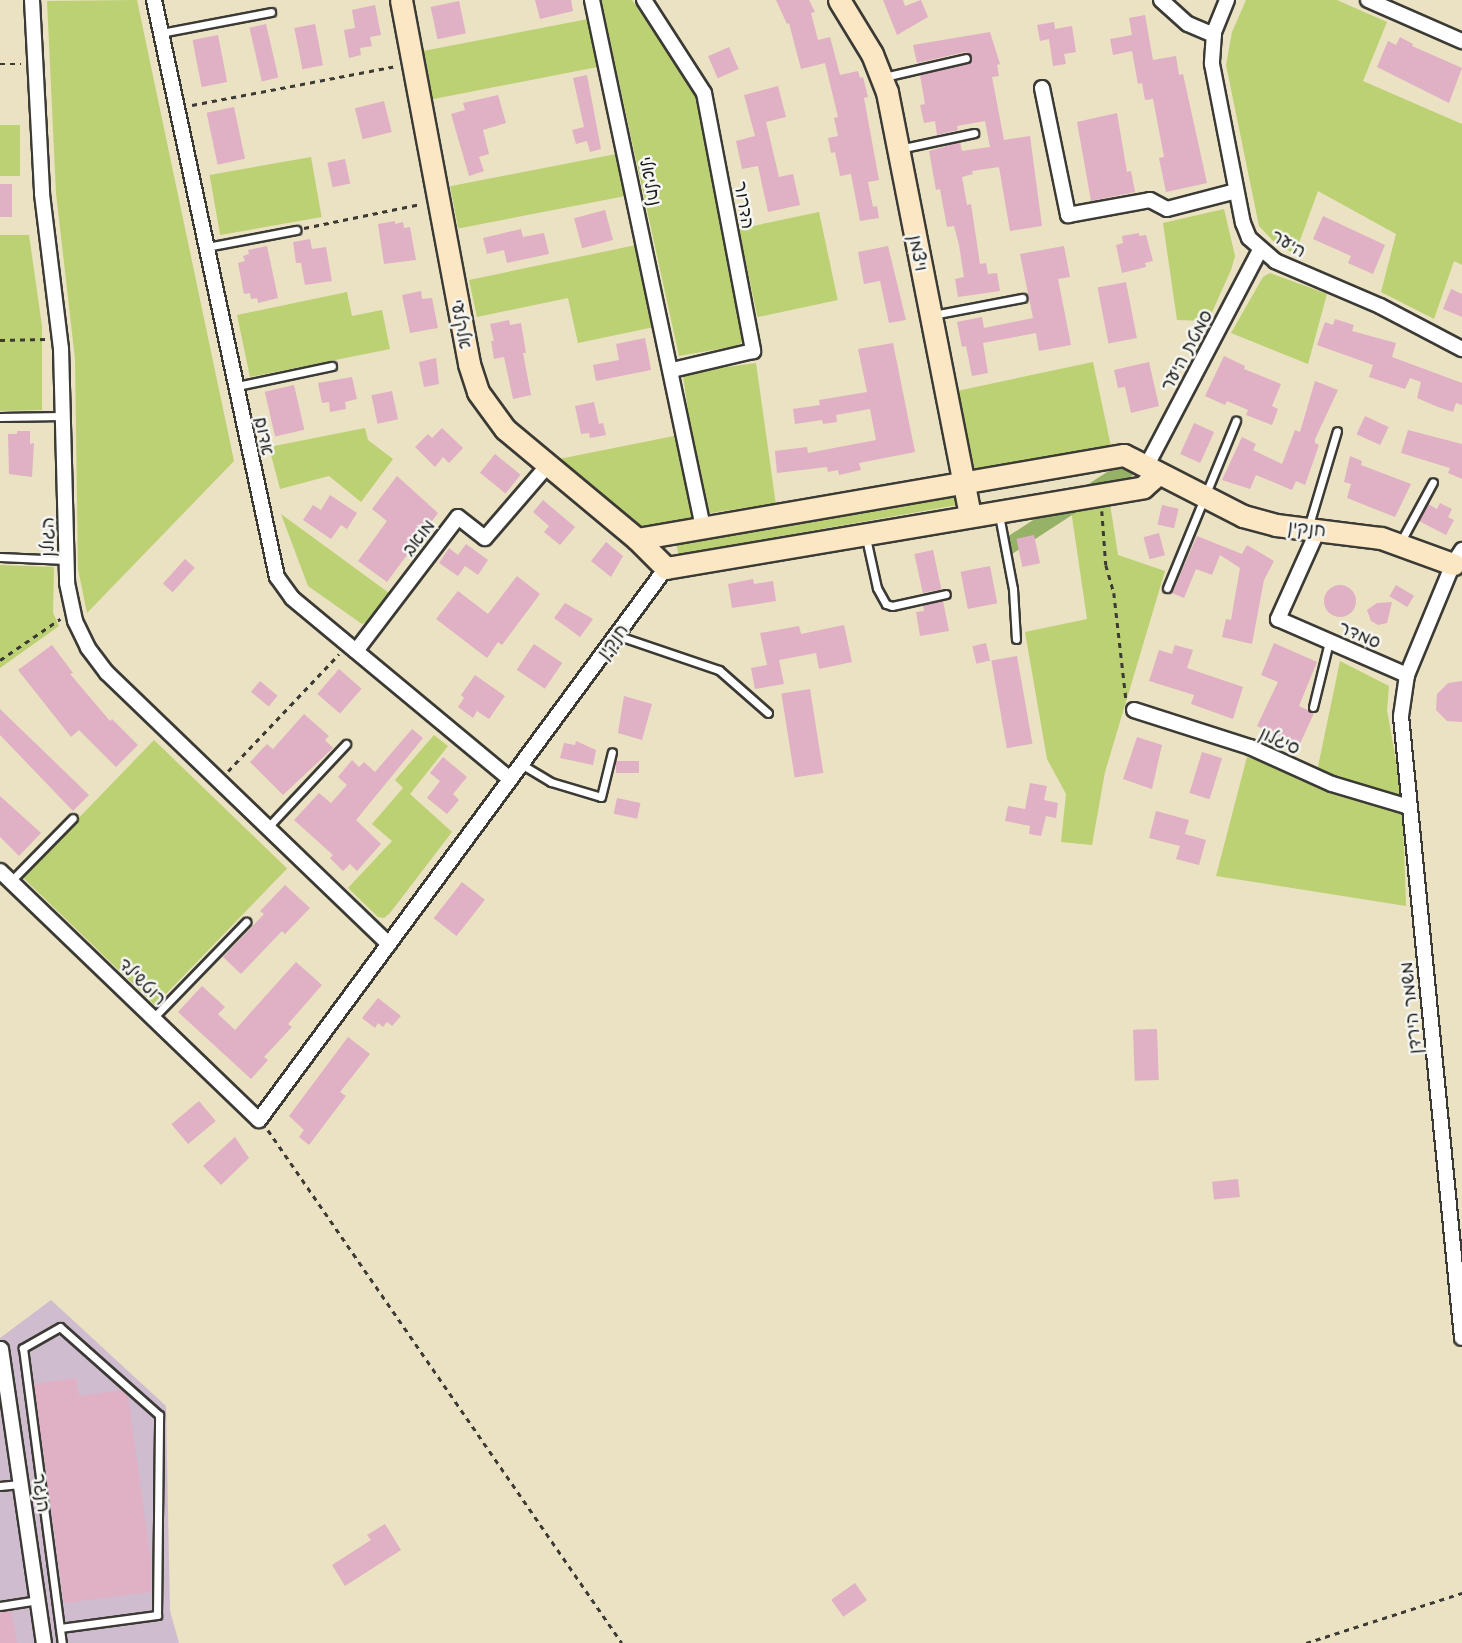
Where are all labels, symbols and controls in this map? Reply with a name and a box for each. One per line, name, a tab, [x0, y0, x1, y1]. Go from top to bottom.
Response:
street label: נחליאלי	[635, 154, 667, 208]
street label: הדרור	[730, 180, 760, 230]
street label: היער	[1268, 224, 1310, 262]
street label: ויצמן	[905, 233, 933, 273]
street label: אלקלעי	[447, 297, 477, 351]
street label: סמטת היער	[1156, 306, 1216, 394]
street label: אדום	[250, 415, 280, 457]
street label: מואב	[397, 514, 439, 560]
street label: חנקין	[1287, 516, 1327, 540]
street label: הגולן	[36, 517, 58, 557]
street label: סמדר	[1336, 616, 1384, 652]
street label: חנקין	[592, 619, 632, 663]
street label: סיגלון	[1256, 722, 1304, 758]
street label: רוטשילד	[114, 953, 172, 1009]
street label: משמר הירדן	[1394, 961, 1426, 1055]
street label: הנגר	[29, 1472, 55, 1514]

